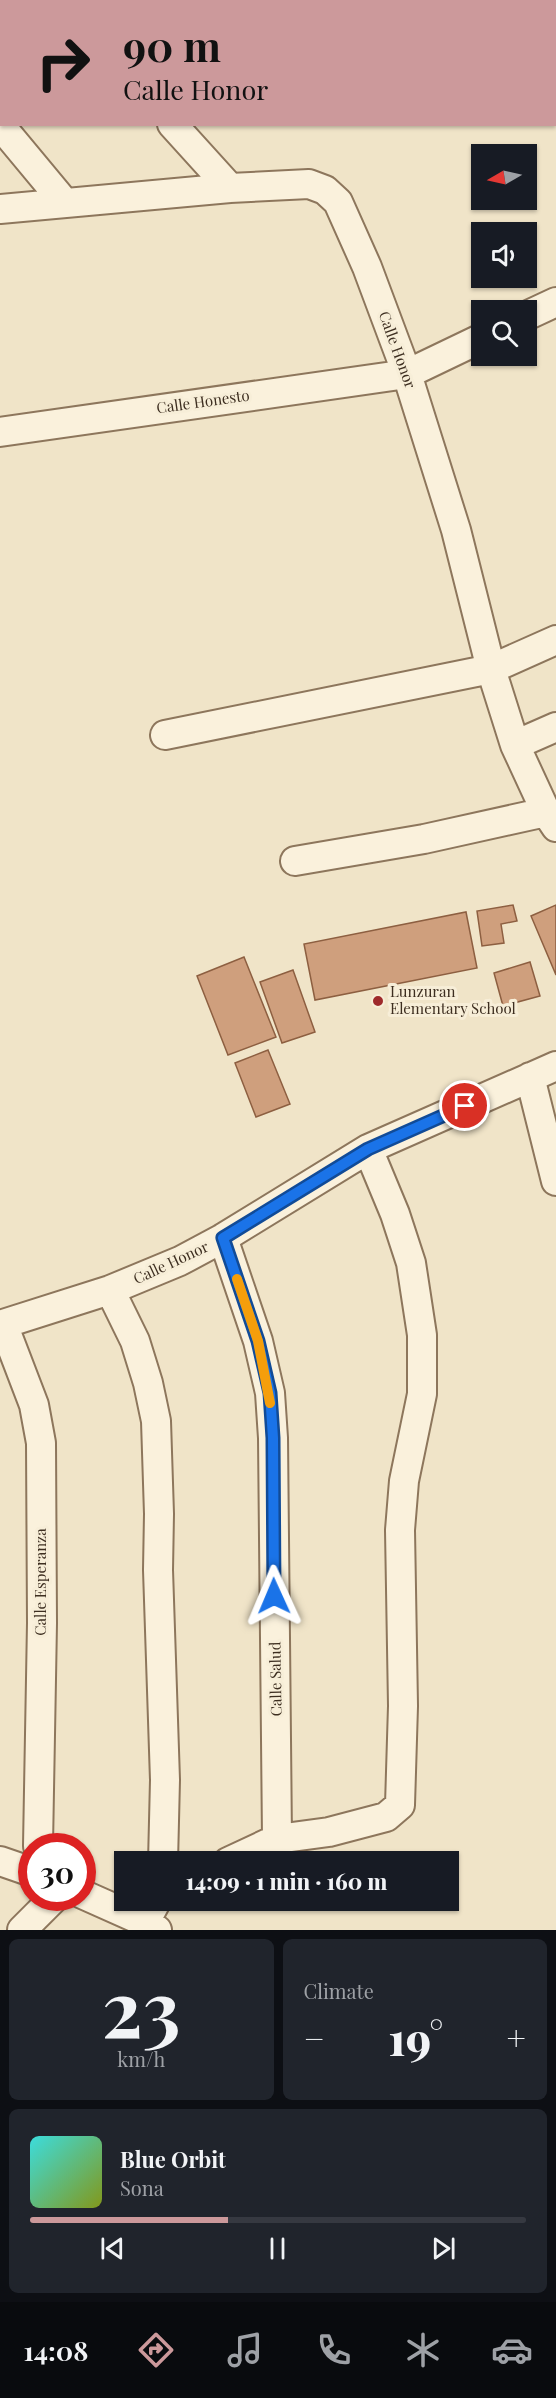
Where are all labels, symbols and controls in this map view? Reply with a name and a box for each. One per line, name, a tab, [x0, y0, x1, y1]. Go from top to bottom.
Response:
text: 90 m	[123, 17, 221, 73]
icon: right	[24, 24, 102, 102]
text: Calle Honor	[123, 71, 268, 107]
north arrow	[471, 144, 537, 210]
map controls	[471, 144, 537, 366]
button: sound	[471, 222, 537, 288]
button: search	[471, 300, 537, 366]
street label: Calle Honor	[375, 308, 421, 391]
street label: Calle Honesto	[155, 385, 251, 417]
place label: Lunzuran Elementary School	[390, 981, 516, 1018]
marker: Lunzuran Elementary School	[371, 994, 385, 1008]
pin	[439, 1080, 490, 1131]
icon: arrive	[448, 1089, 481, 1122]
street label: Calle Honor	[130, 1236, 212, 1288]
street label: Calle Esperanza	[30, 1528, 50, 1636]
position arrow	[242, 1564, 306, 1628]
street label: Calle Salud	[264, 1641, 286, 1717]
speed limit sign: 30	[18, 1833, 96, 1911]
text: 14:09 · 1 min · 160 m	[186, 1866, 387, 1896]
text: 23	[102, 1954, 181, 2058]
text: Climate	[304, 1977, 374, 2004]
text: 19°	[388, 2007, 443, 2067]
text: −	[304, 2015, 325, 2059]
text: +	[507, 2015, 526, 2059]
text: km/h	[117, 2045, 165, 2072]
text: Blue Orbit	[120, 2144, 226, 2174]
text: Sona	[120, 2174, 164, 2201]
icon: previous	[96, 2232, 129, 2265]
icon: pause	[261, 2232, 294, 2265]
icon: next	[427, 2232, 460, 2265]
icon: directions	[135, 2329, 177, 2371]
icon: music	[224, 2329, 266, 2371]
icon: phone	[313, 2329, 355, 2371]
icon: climate	[402, 2329, 444, 2371]
icon: car	[491, 2329, 533, 2371]
text: 14:08	[23, 2332, 88, 2368]

